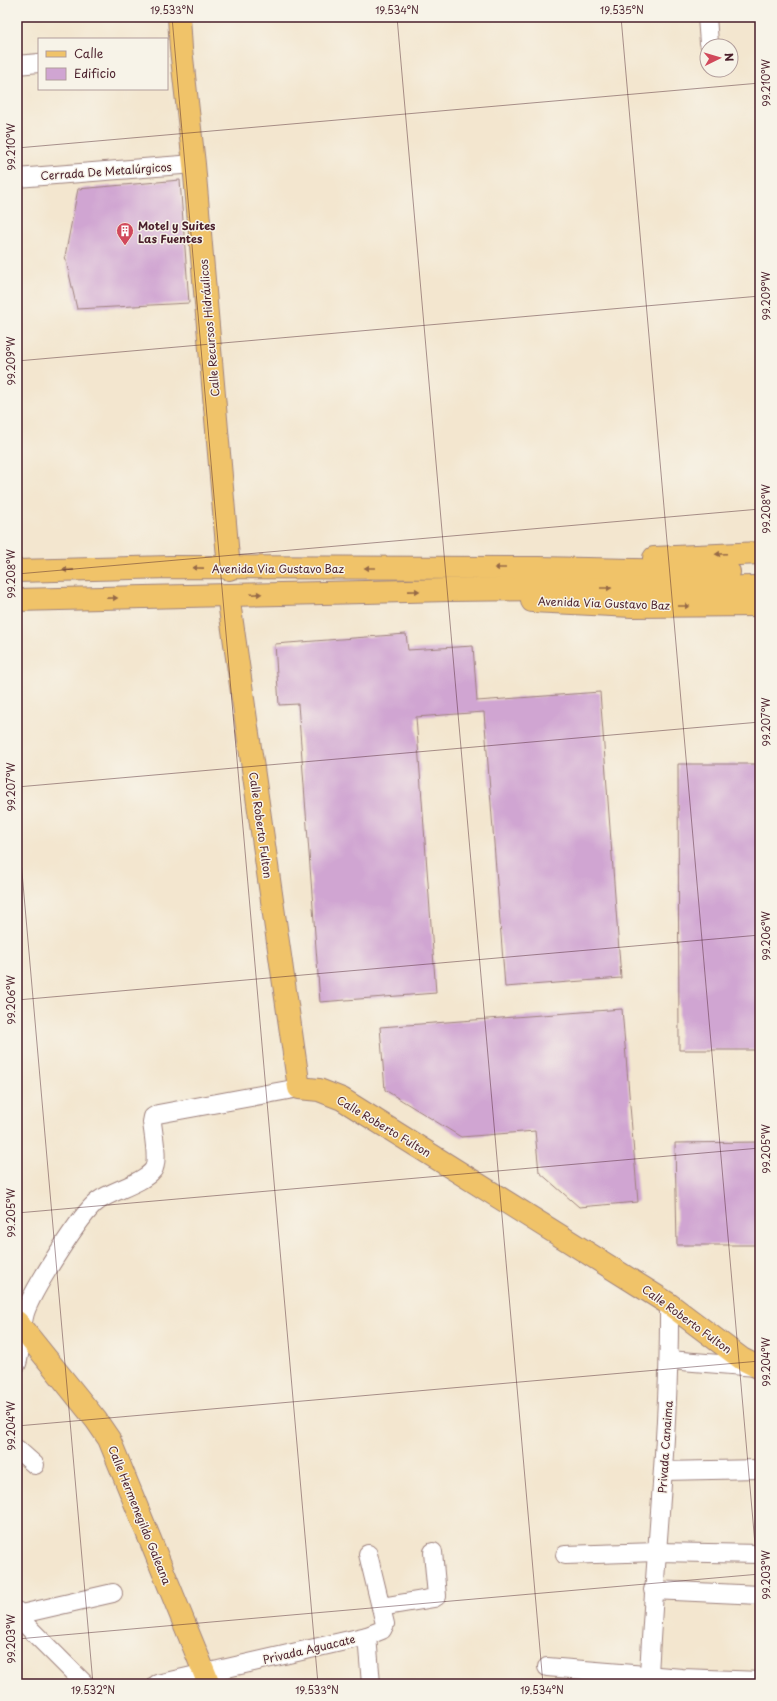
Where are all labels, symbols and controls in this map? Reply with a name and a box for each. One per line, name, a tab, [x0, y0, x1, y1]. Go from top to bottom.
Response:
text: 19.533°N	[150, 2, 194, 17]
text: 19.534°N	[375, 2, 419, 17]
text: 19.535°N	[600, 2, 644, 17]
legend	[38, 38, 168, 90]
north arrow	[699, 38, 739, 78]
text: Calle	[74, 44, 104, 62]
text: N	[721, 52, 738, 62]
text: 99.210°W	[758, 58, 773, 107]
text: Edificio	[74, 64, 116, 82]
text: 99.210°W	[3, 122, 18, 171]
street label: Cerrada De Metalúrgicos	[40, 158, 172, 184]
place label: Motel y Suites Las Fuentes	[138, 217, 216, 247]
building icon: Motel y Suites Las Fuentes	[115, 221, 135, 246]
street label: Calle Recursos Hidráulicos	[195, 259, 223, 397]
text: 99.209°W	[758, 271, 773, 321]
text: 99.209°W	[3, 336, 18, 386]
text: 99.208°W	[758, 483, 773, 534]
text: 99.208°W	[3, 548, 18, 599]
one-way arrow	[715, 551, 727, 558]
street label: Avenida Via Gustavo Baz	[212, 560, 344, 577]
one-way arrow	[191, 565, 204, 571]
one-way arrow	[363, 565, 376, 571]
one-way arrow	[493, 565, 506, 571]
one-way arrow	[61, 567, 74, 573]
one-way arrow	[600, 585, 613, 591]
one-way arrow	[408, 587, 420, 594]
one-way arrow	[250, 591, 262, 598]
street label: Avenida Via Gustavo Baz	[538, 592, 670, 614]
one-way arrow	[106, 595, 119, 601]
one-way arrow	[678, 603, 691, 609]
text: 99.207°W	[758, 697, 773, 746]
text: 99.207°W	[3, 762, 18, 811]
street label: Calle Roberto Fulton	[245, 771, 277, 879]
text: 99.206°W	[758, 911, 773, 961]
text: 99.206°W	[3, 975, 18, 1025]
street label: Calle Roberto Fulton	[334, 1091, 434, 1161]
text: 99.205°W	[758, 1124, 773, 1174]
text: 99.205°W	[3, 1188, 18, 1238]
street label: Calle Roberto Fulton	[639, 1281, 735, 1357]
text: 99.204°W	[758, 1336, 773, 1387]
text: 99.204°W	[3, 1400, 18, 1451]
street label: Privada Canaima	[653, 1400, 677, 1494]
street label: Calle Hermenegildo Galeana	[104, 1443, 176, 1587]
text: 99.203°W	[758, 1550, 773, 1600]
text: 99.203°W	[3, 1614, 18, 1664]
street label: Privada Aguacate	[261, 1630, 357, 1668]
text: 19.532°N	[71, 1682, 115, 1697]
text: 19.533°N	[295, 1682, 339, 1697]
text: 19.534°N	[520, 1682, 564, 1697]

